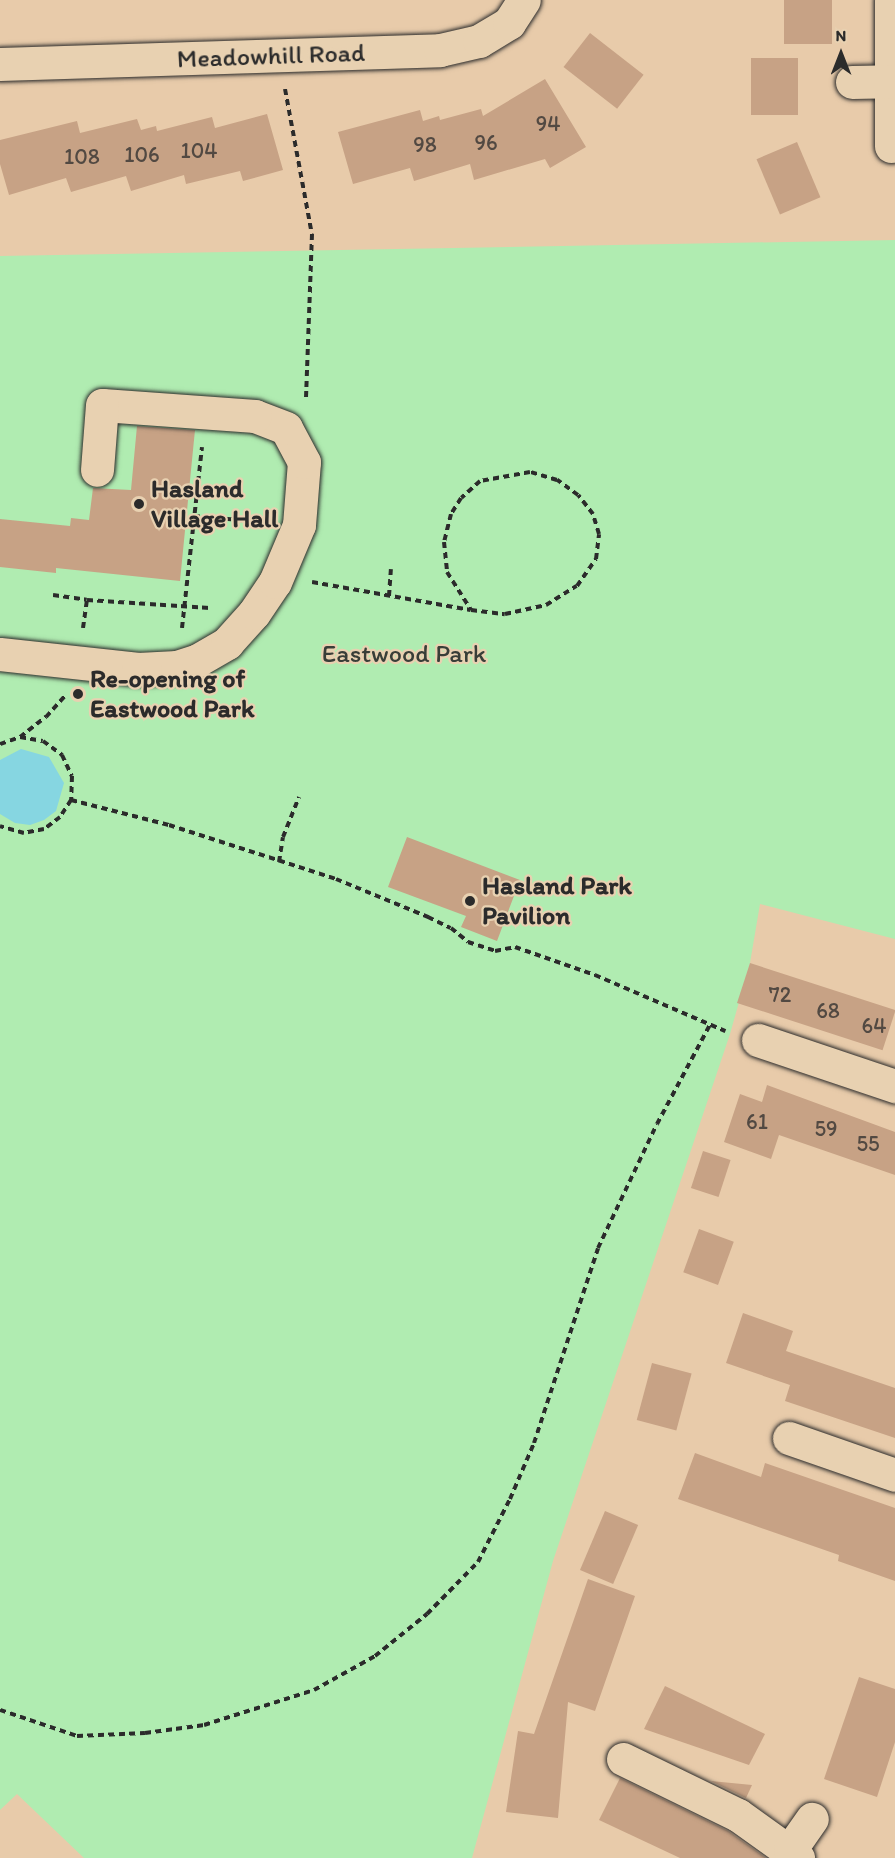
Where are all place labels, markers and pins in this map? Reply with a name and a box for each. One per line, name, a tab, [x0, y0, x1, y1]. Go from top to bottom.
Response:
place label: Hasland Village Hall	[151, 473, 278, 534]
marker: Hasland Village Hall	[132, 497, 146, 511]
place label: Re-opening of Eastwood Park	[90, 663, 255, 724]
marker: Re-opening of Eastwood Park	[71, 687, 85, 701]
place label: Hasland Park Pavilion	[482, 870, 631, 932]
marker: Hasland Park Pavilion	[463, 894, 477, 908]

